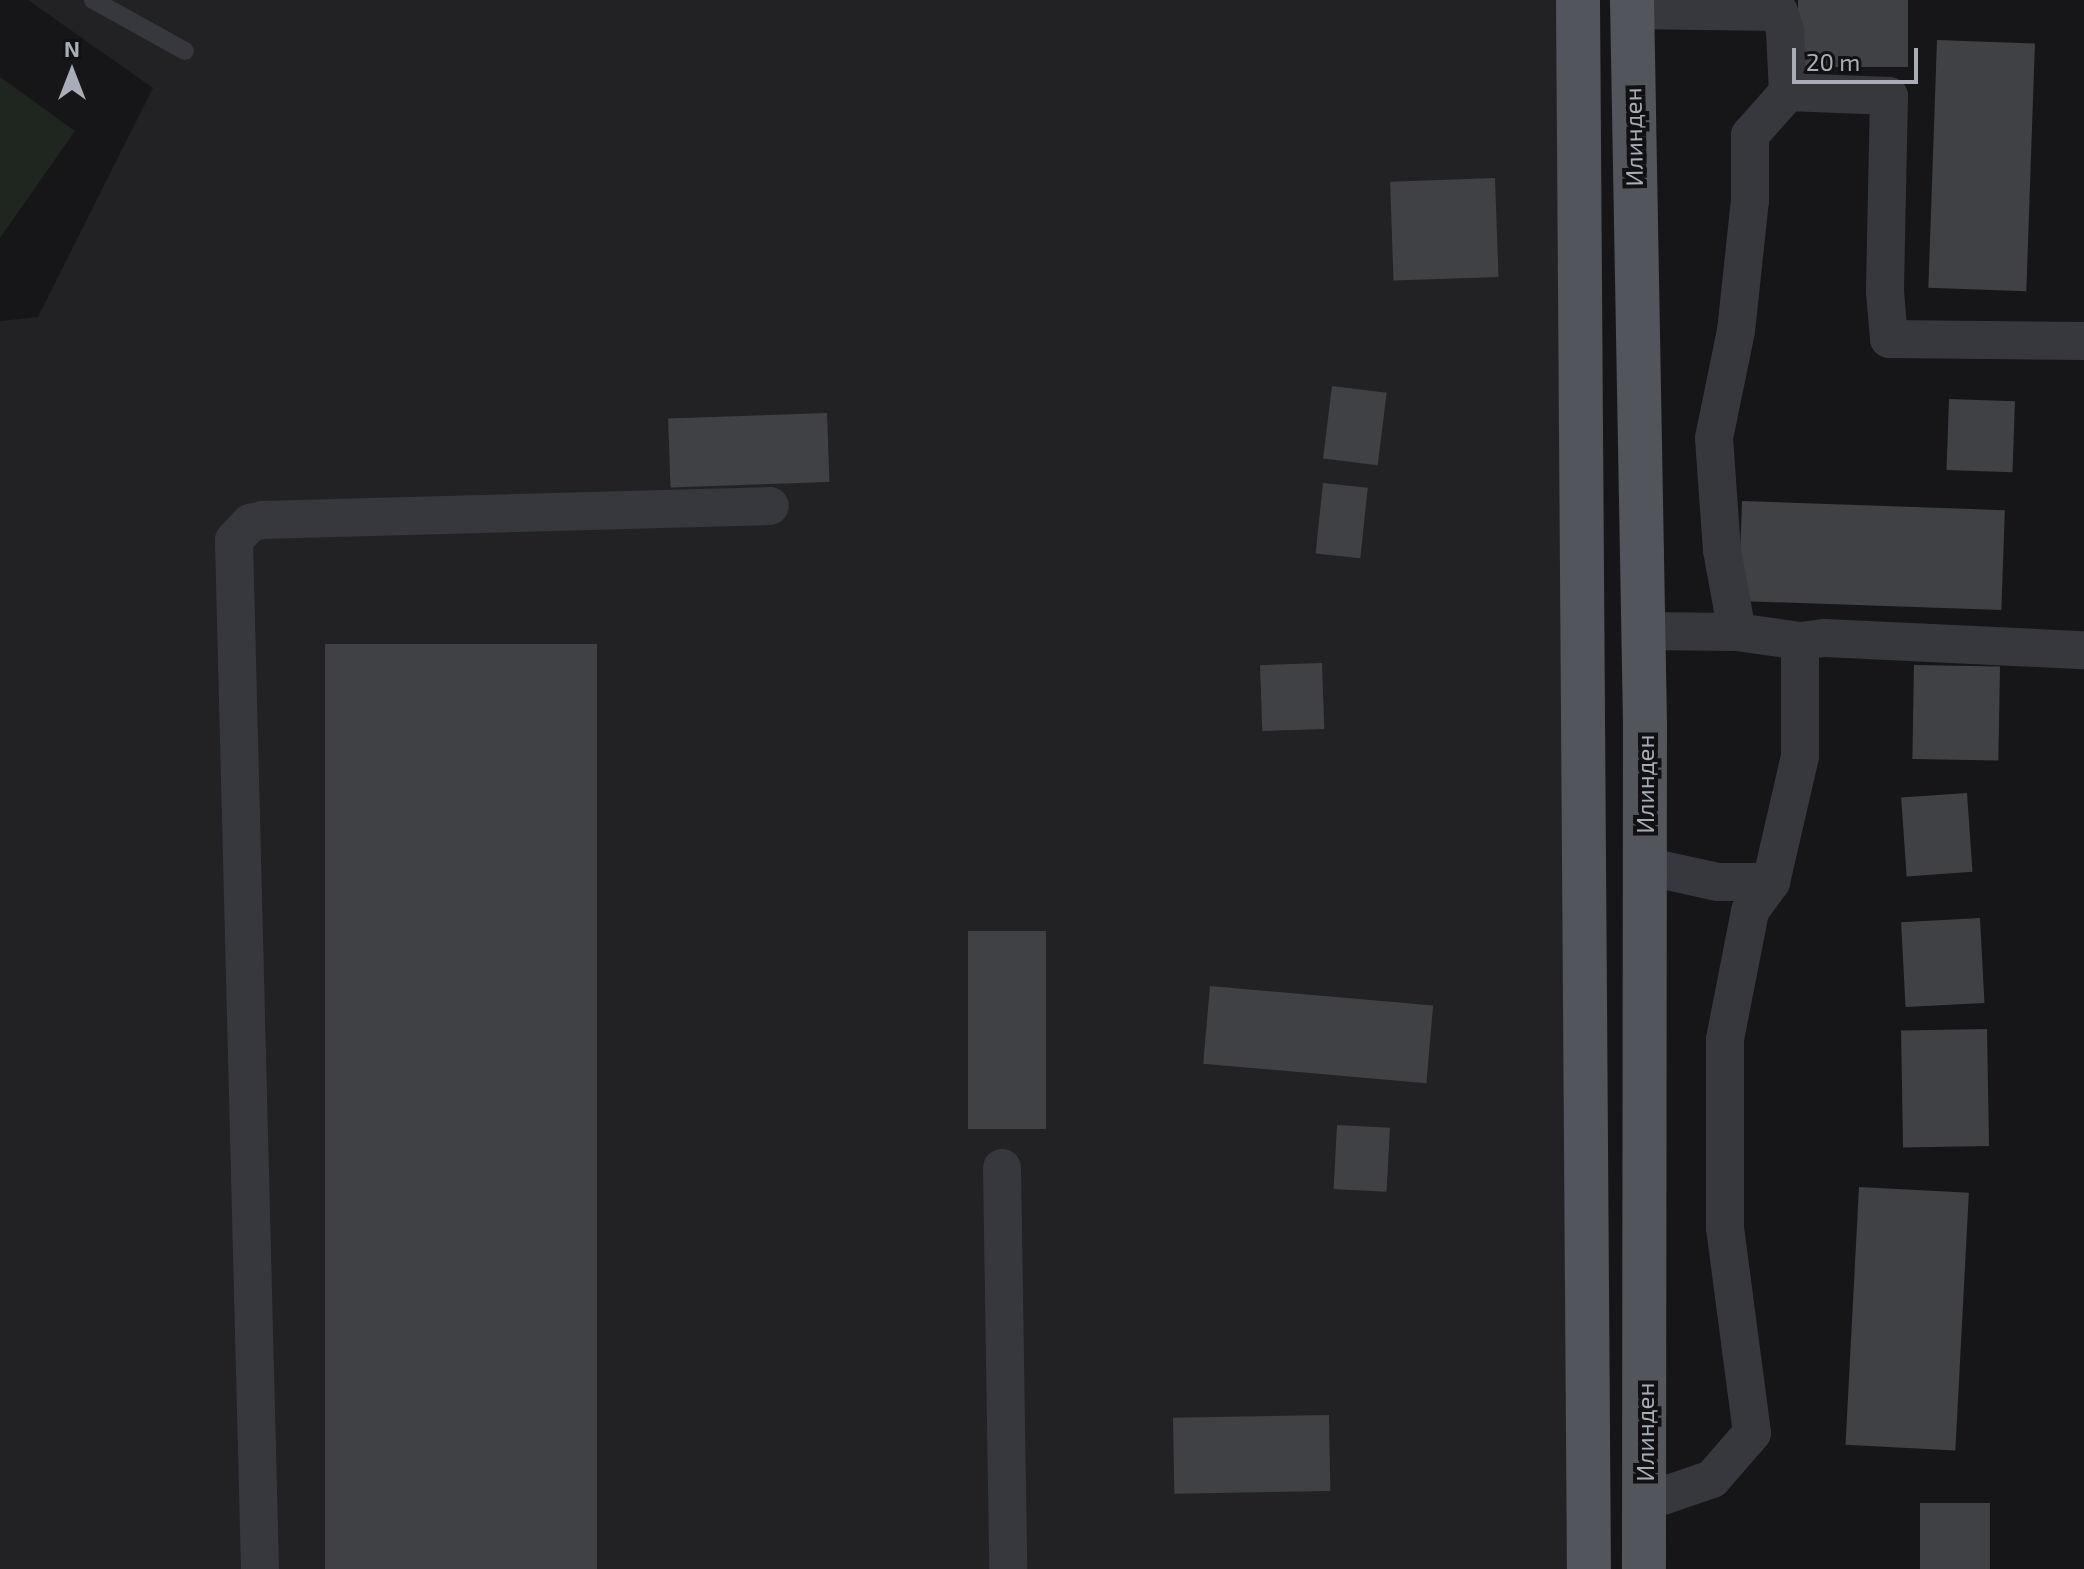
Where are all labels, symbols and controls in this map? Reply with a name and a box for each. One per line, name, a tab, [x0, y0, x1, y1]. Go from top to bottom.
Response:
north arrow	[32, 32, 112, 112]
scale bar	[1796, 32, 1922, 82]
text: N	[64, 35, 80, 61]
text: 20 m	[1806, 47, 1860, 76]
street label: Илинден	[1618, 87, 1648, 187]
street label: Илинден	[1631, 734, 1659, 834]
street label: Илинден	[1631, 1382, 1659, 1482]

